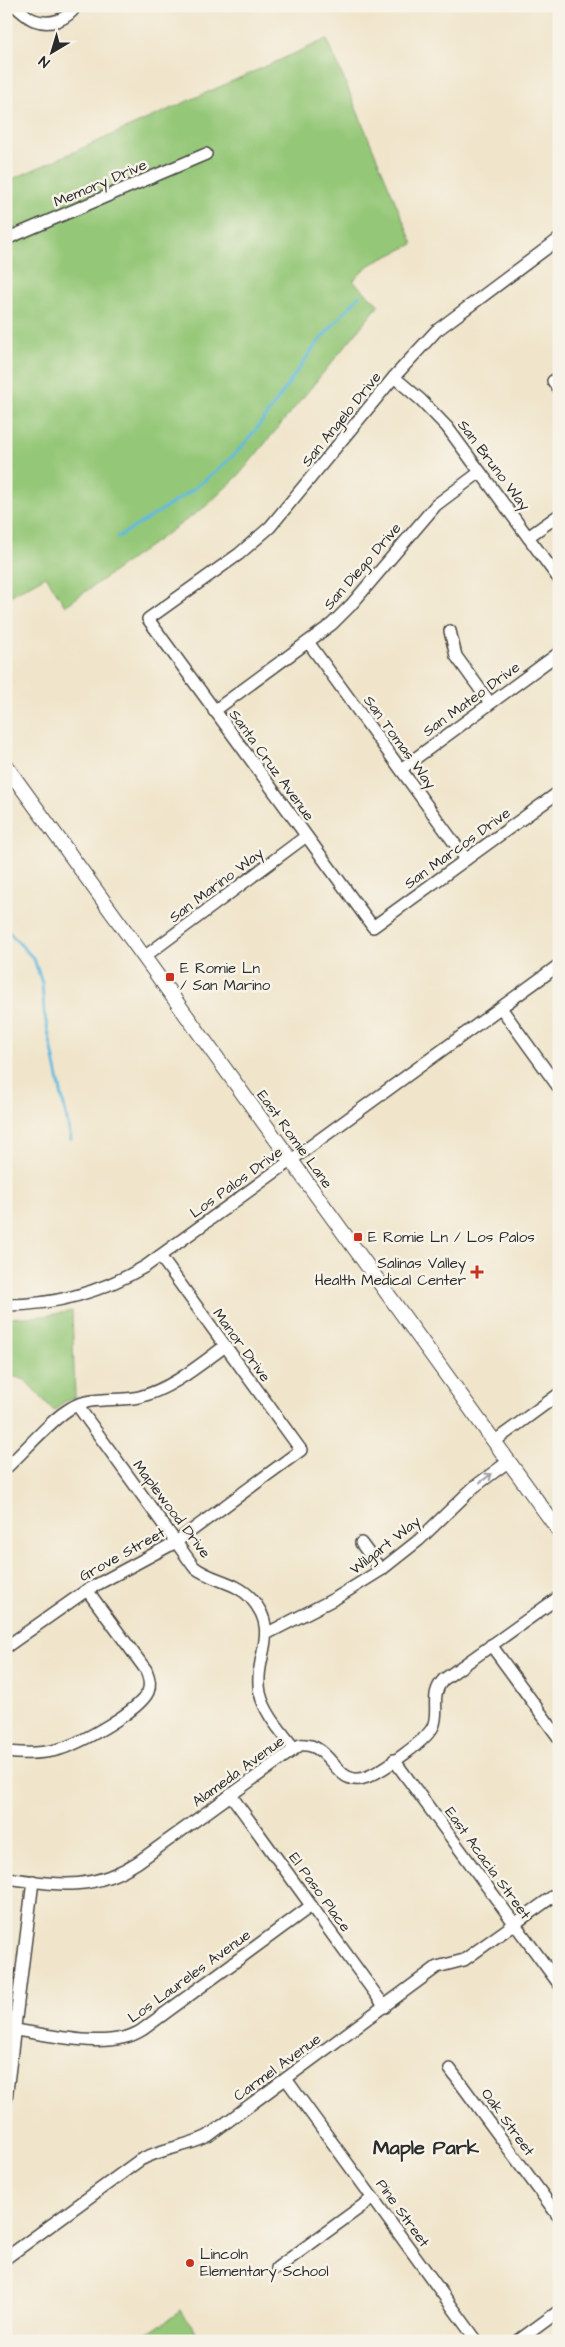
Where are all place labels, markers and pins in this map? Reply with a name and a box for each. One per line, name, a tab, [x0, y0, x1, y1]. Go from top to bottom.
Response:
place label: E Romie Ln / San Marino	[180, 958, 271, 996]
marker: E Romie Ln / San Marino	[164, 971, 176, 983]
place label: E Romie Ln / Los Palos	[368, 1227, 535, 1248]
marker: E Romie Ln / Los Palos	[352, 1231, 364, 1243]
place label: Salinas Valley Health Medical Center	[315, 1253, 466, 1291]
marker: Salinas Valley Health Medical Center	[470, 1265, 484, 1279]
place label: Lincoln Elementary School	[200, 2244, 329, 2283]
marker: Lincoln Elementary School	[184, 2257, 196, 2269]

